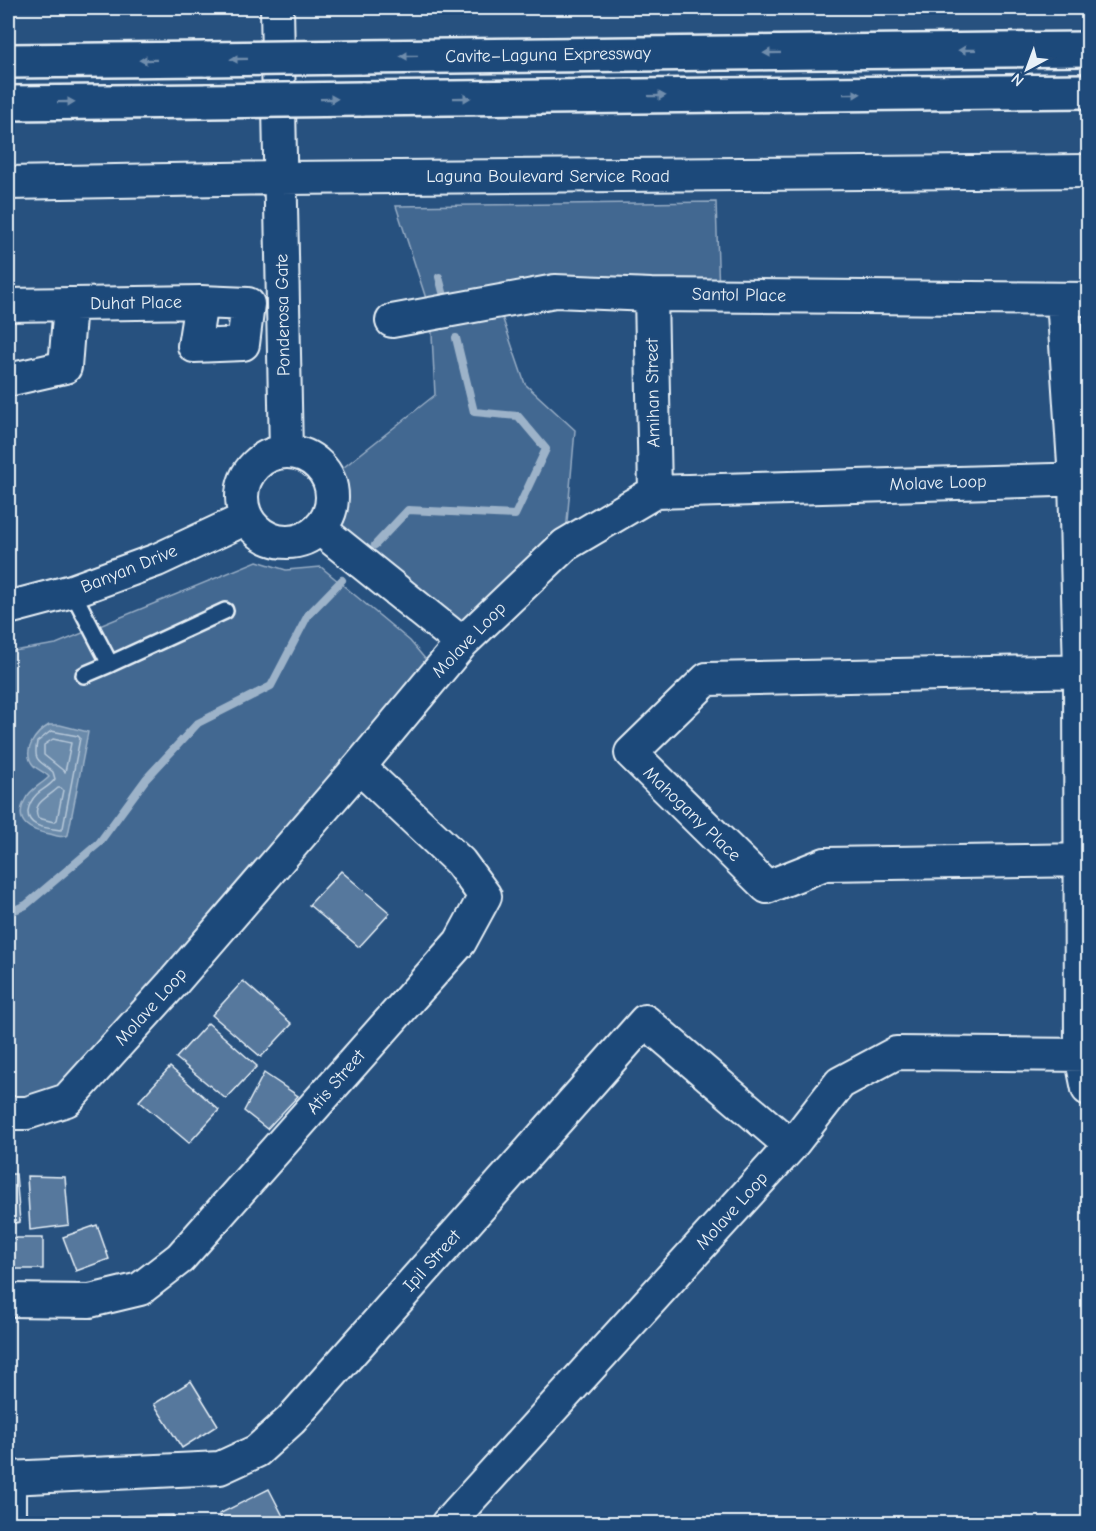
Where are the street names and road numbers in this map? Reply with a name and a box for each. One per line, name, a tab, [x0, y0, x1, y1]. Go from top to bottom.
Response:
street label: Cavite–Laguna Expressway	[445, 43, 652, 67]
street label: Laguna Boulevard Service Road	[426, 166, 670, 187]
street label: Ponderosa Gate	[271, 254, 295, 376]
street label: Santol Place	[692, 284, 786, 306]
street label: Duhat Place	[90, 292, 182, 314]
street label: Amihan Street	[642, 337, 664, 448]
street label: Molave Loop	[889, 471, 987, 495]
street label: Banyan Drive	[78, 540, 180, 598]
street label: Molave Loop	[428, 598, 510, 682]
street label: Mahogany Place	[639, 762, 745, 866]
street label: Molave Loop	[111, 964, 191, 1050]
street label: Atis Street	[302, 1045, 370, 1118]
street label: Molave Loop	[692, 1168, 772, 1254]
street label: Ipil Street	[399, 1225, 466, 1296]

